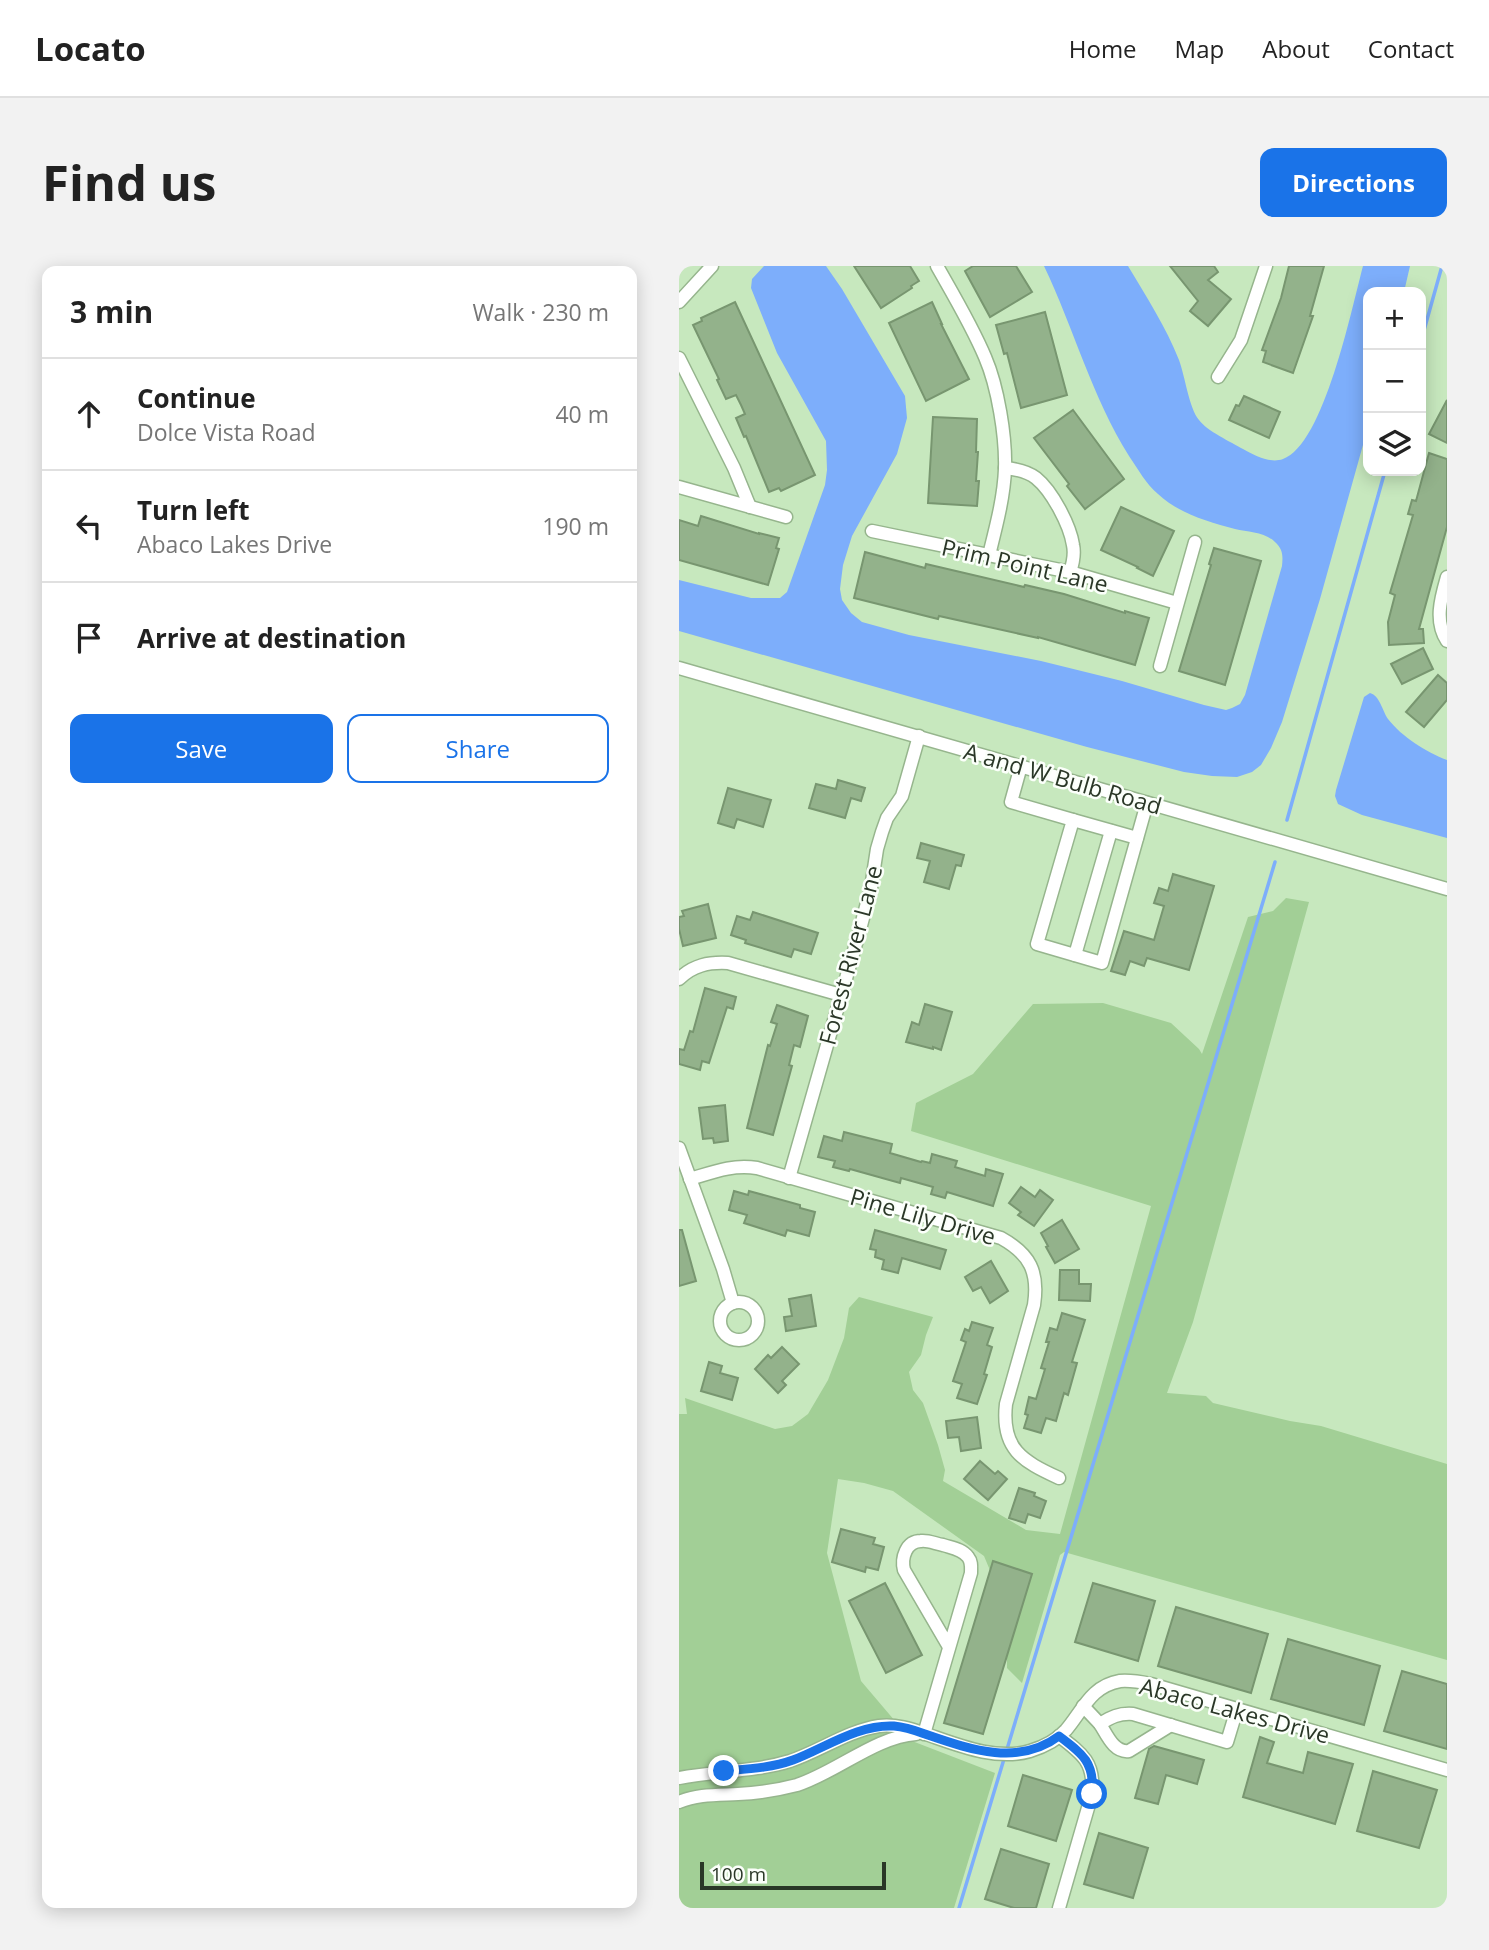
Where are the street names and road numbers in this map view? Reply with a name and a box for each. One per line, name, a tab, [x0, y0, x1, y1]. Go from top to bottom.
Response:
street label: Prim Point Lane	[939, 530, 1111, 600]
street label: A and W Bulb Road	[960, 734, 1166, 822]
street label: Forest River Lane	[811, 862, 889, 1048]
street label: Pine Lily Drive	[846, 1180, 1000, 1252]
street label: Abaco Lakes Drive	[1137, 1669, 1333, 1751]

